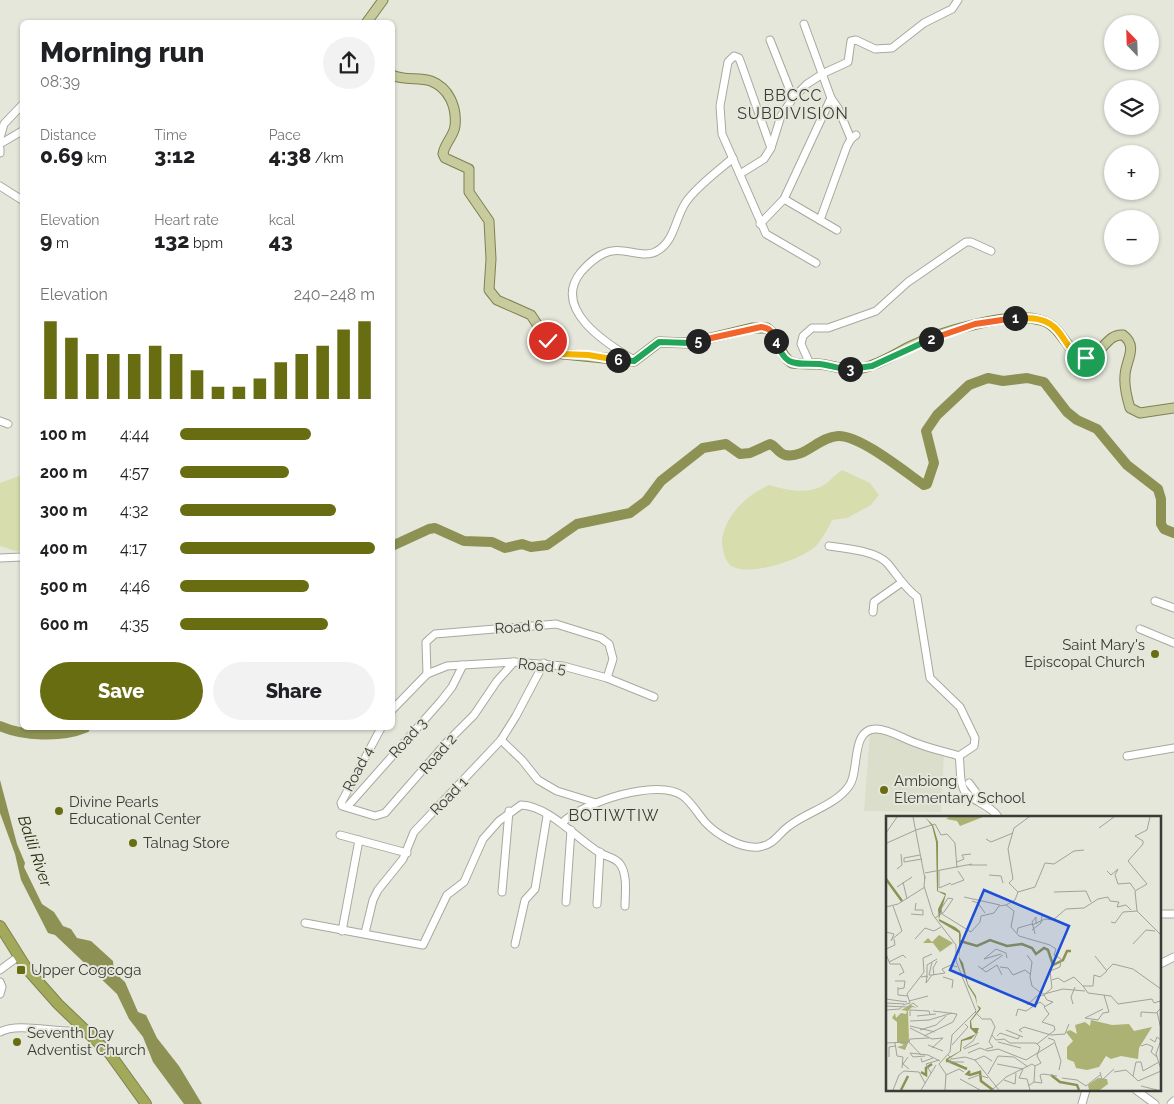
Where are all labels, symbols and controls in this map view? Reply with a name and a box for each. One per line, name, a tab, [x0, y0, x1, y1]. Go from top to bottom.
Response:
north arrow	[1104, 15, 1159, 70]
map controls	[1104, 15, 1159, 265]
text: Morning run	[40, 36, 204, 69]
button: share	[323, 37, 375, 89]
text: 08:39	[40, 72, 80, 91]
button: layers	[1104, 80, 1159, 135]
district label: BBCCC SUBDIVISION	[737, 86, 849, 123]
text: Distance	[40, 127, 96, 143]
text: Time	[154, 127, 187, 143]
text: Pace	[269, 127, 301, 143]
text: 0.69	[40, 143, 83, 168]
text: 3:12	[154, 143, 195, 168]
text: 4:38	[269, 143, 311, 168]
button: +	[1104, 145, 1159, 200]
text: km	[83, 150, 107, 166]
text: /km	[311, 150, 344, 166]
button: −	[1104, 210, 1159, 265]
text: Elevation	[40, 212, 99, 228]
text: Heart rate	[154, 212, 219, 228]
text: kcal	[269, 212, 295, 228]
text: 9	[40, 228, 52, 253]
text: 132	[154, 228, 189, 253]
text: 43	[269, 228, 293, 253]
text: m	[52, 235, 69, 251]
text: bpm	[189, 235, 223, 251]
text: Elevation	[40, 285, 108, 304]
text: 240–248 m	[294, 285, 375, 304]
pin: 1	[1002, 306, 1028, 330]
text: 1	[1012, 310, 1019, 326]
pin	[527, 320, 569, 362]
pin: 2	[918, 326, 944, 352]
icon: check	[534, 327, 562, 355]
pin: 5	[686, 328, 710, 354]
pin: 4	[764, 328, 788, 354]
text: 2	[928, 331, 935, 347]
text: 5	[695, 333, 702, 349]
text: 4	[773, 333, 781, 349]
pin	[1065, 337, 1107, 379]
icon: arrive	[1072, 344, 1100, 372]
pin: 6	[606, 348, 630, 372]
text: 6	[614, 352, 623, 368]
pin: 3	[838, 356, 862, 382]
text: 3	[847, 361, 854, 377]
text: 100 m	[40, 425, 86, 444]
text: 4:44	[120, 425, 149, 444]
text: 200 m	[40, 463, 87, 482]
text: 4:57	[120, 463, 149, 482]
text: 300 m	[40, 501, 87, 520]
text: 4:32	[120, 501, 149, 520]
text: 400 m	[40, 539, 88, 558]
text: 4:17	[120, 539, 147, 558]
text: 500 m	[40, 577, 87, 596]
text: 4:46	[120, 577, 150, 596]
text: 600 m	[40, 615, 88, 634]
text: 4:35	[120, 615, 149, 634]
street label: Road 6	[494, 616, 544, 638]
place label: Saint Mary's Episcopal Church	[1024, 636, 1145, 671]
marker: Saint Mary's Episcopal Church	[1149, 648, 1161, 660]
street label: Road 5	[517, 655, 567, 677]
button: Save	[40, 662, 203, 720]
button: Share	[213, 662, 375, 720]
street label: Road 3	[385, 714, 431, 762]
street label: Road 2	[416, 730, 461, 778]
street label: Road 4	[339, 744, 377, 794]
place label: Ambiong Elementary School	[894, 772, 1026, 807]
street label: Road 1	[426, 773, 472, 819]
marker: Ambiong Elementary School	[878, 784, 890, 796]
place label: Divine Pearls Educational Center	[69, 793, 202, 828]
marker: Divine Pearls Educational Center	[53, 805, 65, 817]
district label: BOTIWTIW	[568, 806, 660, 825]
water label: Balili River	[14, 813, 56, 890]
inset map	[886, 816, 1162, 1092]
place label: Talnag Store	[143, 834, 230, 852]
marker: Talnag Store	[127, 837, 139, 849]
place label: Upper Cogcoga	[31, 961, 141, 979]
marker: Upper Cogcoga	[15, 964, 27, 976]
place label: Seventh Day Adventist Church	[27, 1024, 146, 1059]
marker: Seventh Day Adventist Church	[11, 1036, 23, 1048]

